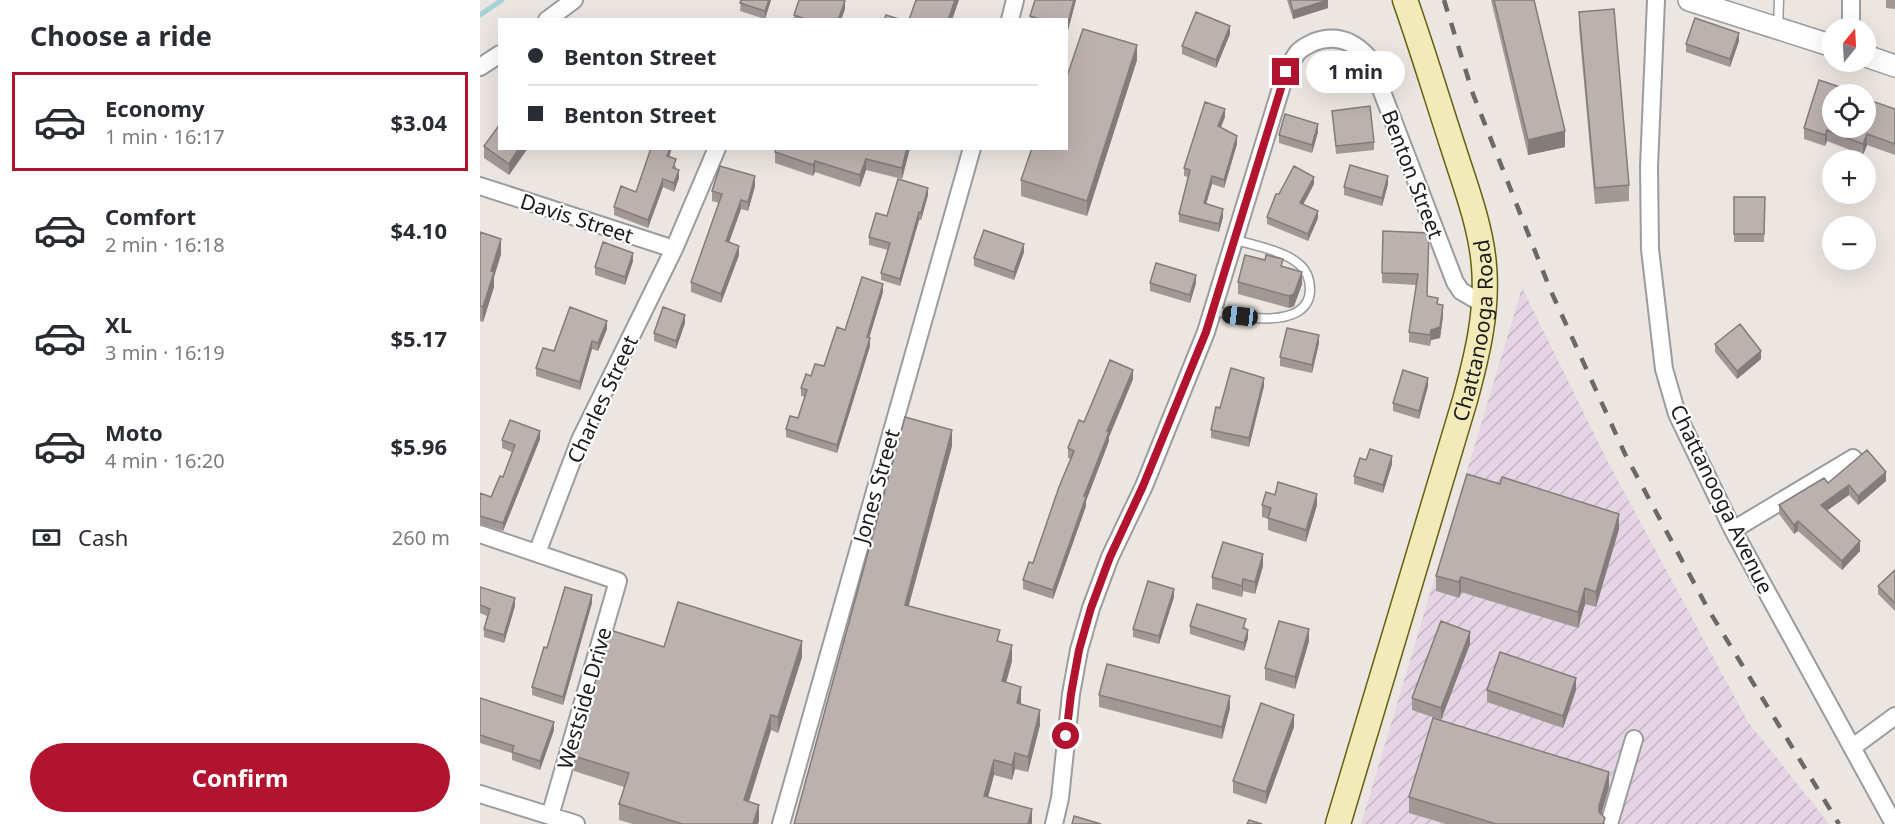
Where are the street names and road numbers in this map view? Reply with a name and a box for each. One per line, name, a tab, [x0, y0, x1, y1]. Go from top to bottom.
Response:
street label: Benton Street	[1376, 106, 1451, 243]
street label: Davis Street	[517, 187, 638, 250]
street label: Chattanooga Road	[1445, 238, 1499, 425]
street label: Charles Street	[560, 330, 644, 468]
street label: Chattanooga Avenue	[1664, 400, 1780, 598]
street label: Jones Street	[846, 425, 906, 548]
street label: Westside Drive	[550, 624, 618, 772]

